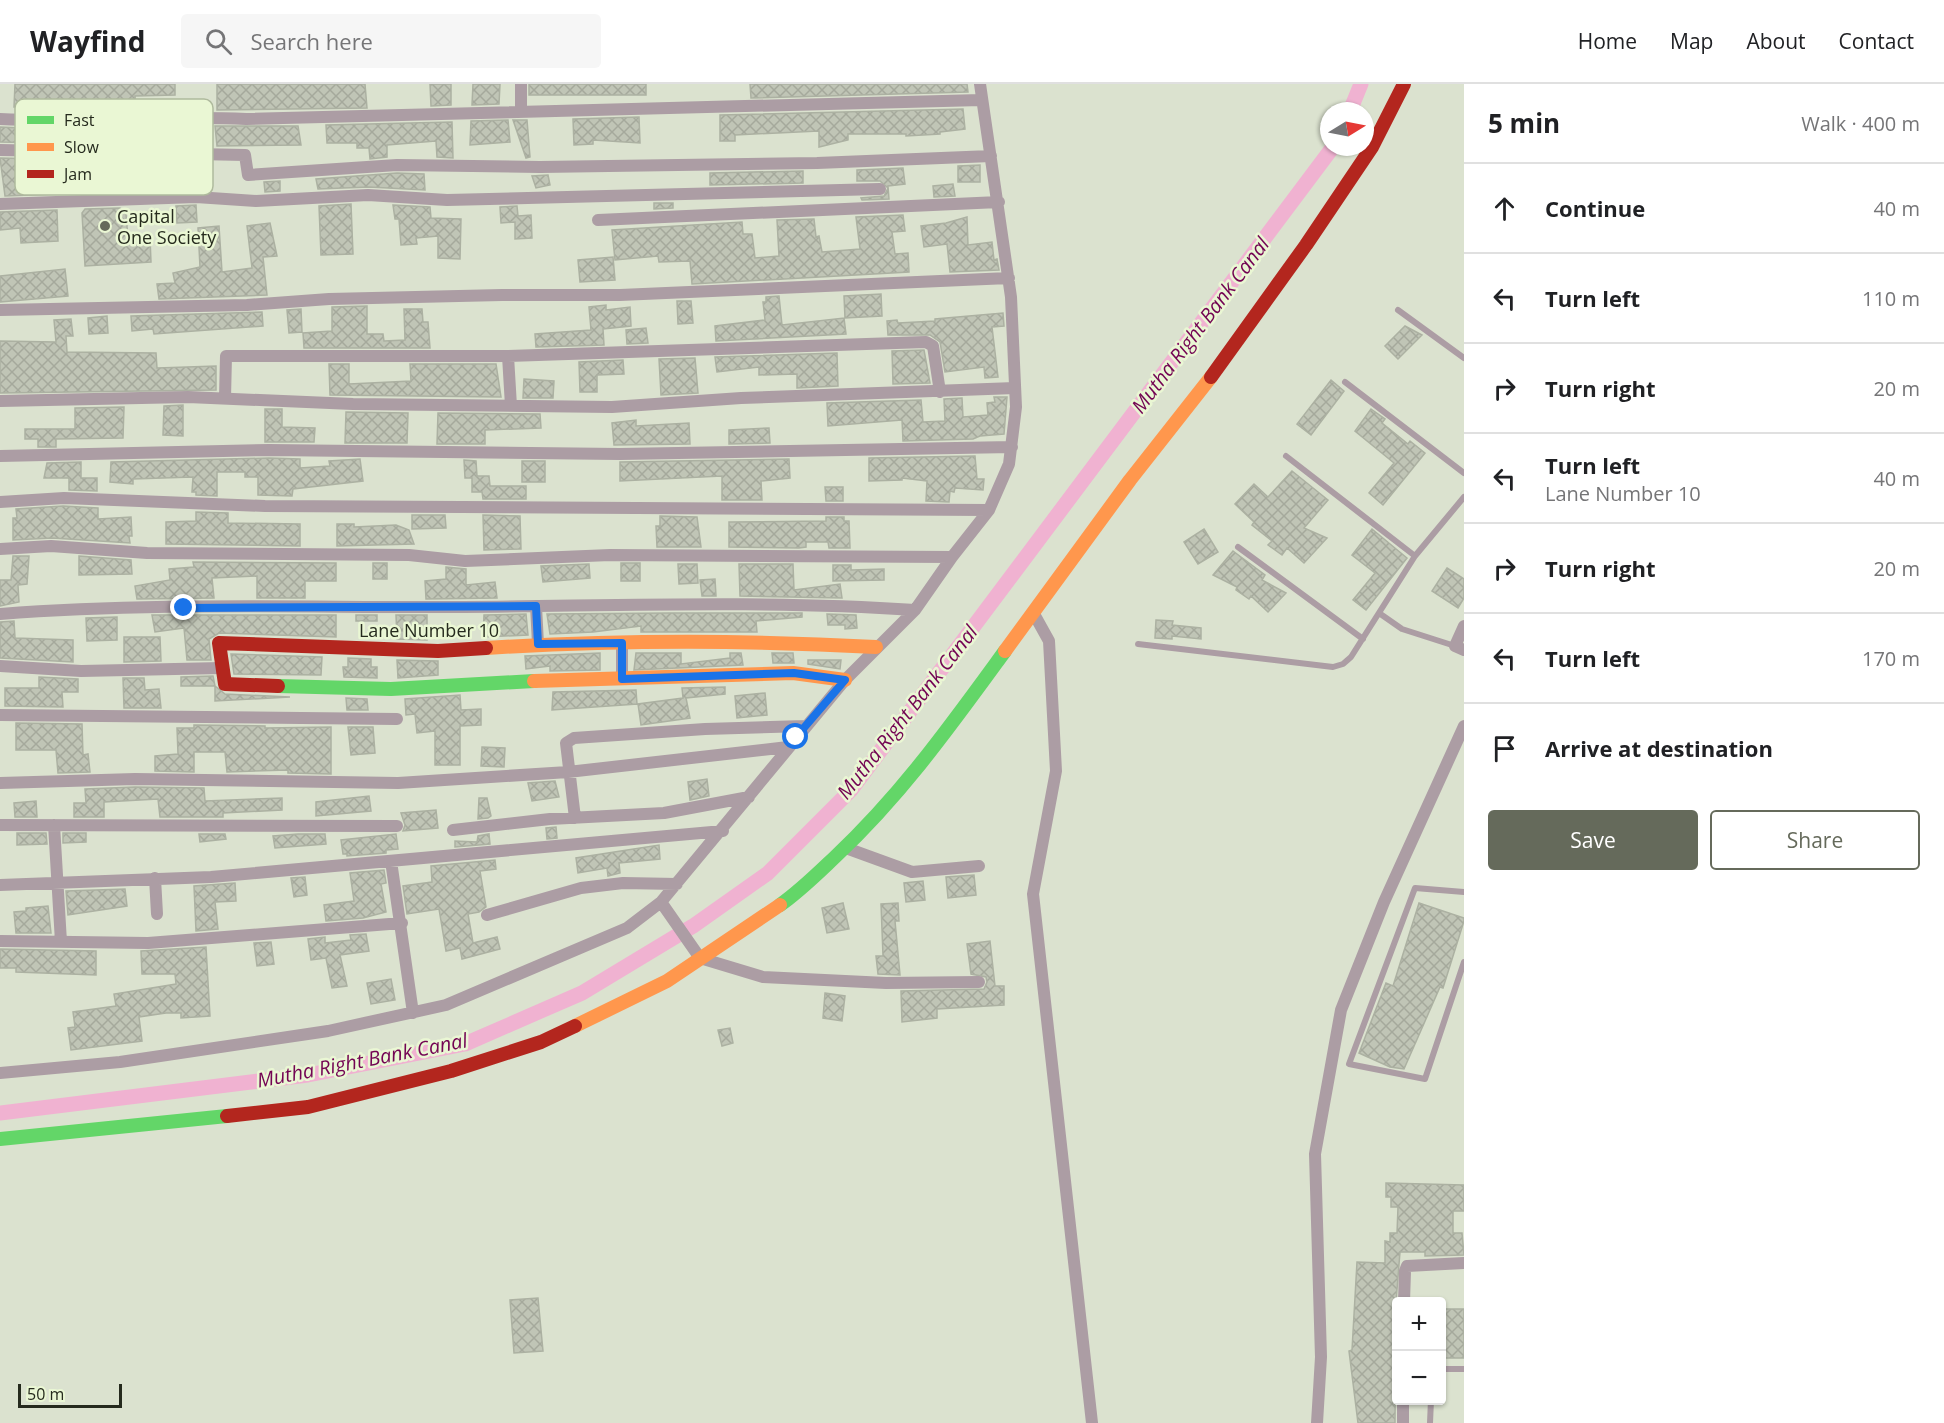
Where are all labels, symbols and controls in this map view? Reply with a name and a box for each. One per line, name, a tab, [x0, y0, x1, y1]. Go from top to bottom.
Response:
search box	[181, 14, 601, 68]
text: Wayfind	[30, 22, 145, 60]
icon: search	[202, 25, 235, 58]
text: Search here	[250, 26, 373, 56]
text: Home	[1578, 27, 1637, 55]
text: Map	[1670, 27, 1713, 55]
text: About	[1746, 27, 1806, 55]
text: Contact	[1839, 27, 1914, 55]
legend	[15, 99, 213, 195]
north arrow	[1320, 102, 1374, 156]
text: 5 min	[1488, 105, 1560, 141]
text: Fast	[64, 109, 95, 131]
text: Walk · 400 m	[1801, 110, 1920, 137]
text: Slow	[64, 136, 99, 158]
text: Jam	[62, 163, 92, 185]
icon: ahead	[1488, 192, 1521, 225]
text: Continue	[1545, 193, 1645, 223]
text: 40 m	[1873, 195, 1920, 222]
place label: Capital One Society	[117, 204, 217, 249]
marker: Capital One Society	[98, 219, 112, 233]
water label: Mutha Right Bank Canal	[1125, 231, 1276, 419]
icon: left	[1488, 282, 1521, 315]
text: Turn left	[1545, 283, 1640, 313]
text: 110 m	[1862, 285, 1920, 312]
icon: right	[1488, 372, 1521, 405]
text: Turn right	[1545, 373, 1656, 403]
text: 20 m	[1873, 375, 1920, 402]
text: Turn left	[1545, 450, 1640, 480]
icon: left	[1488, 462, 1521, 495]
text: 40 m	[1873, 465, 1920, 492]
text: Lane Number 10	[1545, 480, 1701, 507]
icon: right	[1488, 552, 1521, 585]
text: Turn right	[1545, 553, 1656, 583]
text: 20 m	[1873, 555, 1920, 582]
route end	[170, 594, 196, 620]
street label: Lane Number 10	[359, 618, 499, 642]
water label: Mutha Right Bank Canal	[831, 619, 984, 805]
icon: left	[1488, 642, 1521, 675]
text: Turn left	[1545, 643, 1640, 673]
text: 170 m	[1862, 645, 1920, 672]
route start	[782, 723, 808, 749]
icon: arrive	[1488, 732, 1521, 765]
text: Arrive at destination	[1545, 733, 1773, 763]
button: Save	[1488, 810, 1698, 870]
button: Share	[1710, 810, 1920, 870]
water label: Mutha Right Bank Canal	[254, 1026, 470, 1094]
map controls	[1392, 1297, 1446, 1405]
button: +	[1392, 1297, 1446, 1351]
button: −	[1392, 1351, 1446, 1405]
scale bar	[18, 1381, 122, 1408]
text: 50 m	[27, 1383, 64, 1405]

